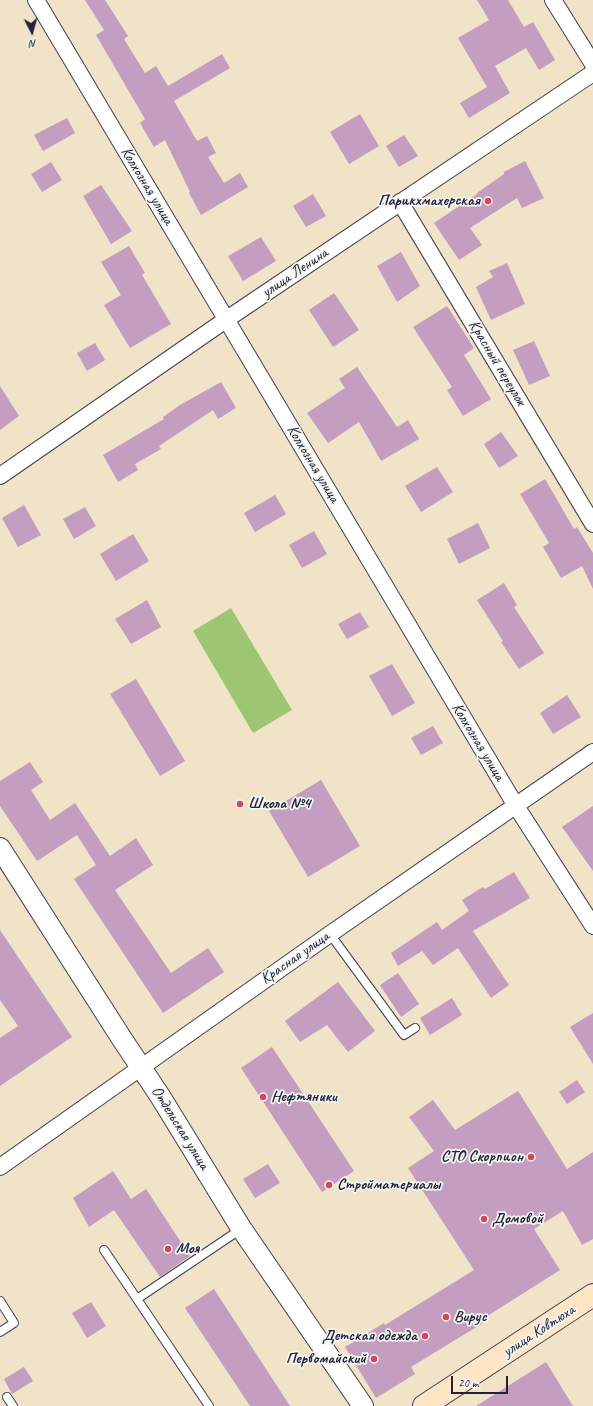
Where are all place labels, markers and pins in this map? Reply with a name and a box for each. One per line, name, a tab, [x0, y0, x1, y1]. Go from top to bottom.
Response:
place label: Парикхмахерская	[378, 191, 480, 211]
marker: Парикхмахерская	[483, 196, 493, 206]
place label: Школа №4	[248, 794, 310, 814]
marker: Школа №4	[235, 799, 245, 809]
place label: Нефтяники	[271, 1087, 337, 1107]
marker: Нефтяники	[258, 1092, 268, 1102]
place label: СТО Скорпион	[441, 1147, 523, 1167]
marker: СТО Скорпион	[526, 1152, 536, 1162]
place label: Стройматериалы	[337, 1175, 440, 1195]
marker: Стройматериалы	[324, 1180, 334, 1190]
place label: Домовой	[492, 1209, 543, 1229]
marker: Домовой	[479, 1214, 489, 1224]
place label: Моя	[176, 1239, 199, 1259]
marker: Моя	[163, 1244, 173, 1254]
place label: Вирус	[454, 1307, 487, 1327]
marker: Вирус	[441, 1312, 451, 1322]
place label: Детская одежда	[322, 1326, 417, 1346]
marker: Детская одежда	[420, 1331, 430, 1341]
place label: Первомайский	[286, 1349, 366, 1369]
marker: Первомайский	[369, 1354, 379, 1364]

